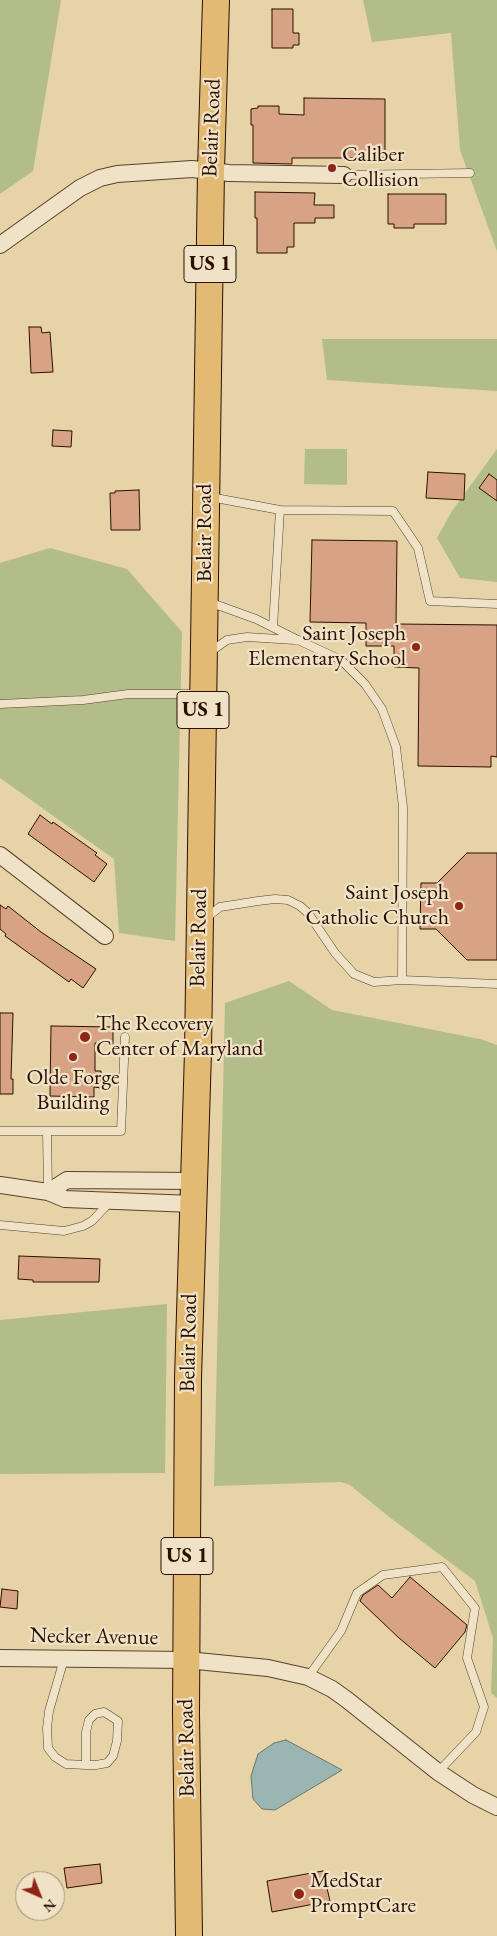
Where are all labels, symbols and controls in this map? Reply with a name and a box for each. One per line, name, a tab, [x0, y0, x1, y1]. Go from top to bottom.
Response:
street label: Belair Road	[197, 78, 227, 178]
place label: Caliber Collision	[342, 142, 419, 194]
marker: Caliber Collision	[326, 162, 338, 174]
road number: US 1	[184, 245, 236, 282]
street label: Belair Road	[192, 484, 218, 582]
place label: Saint Joseph Elementary School	[248, 621, 406, 672]
marker: Saint Joseph Elementary School	[410, 641, 422, 653]
road number: US 1	[177, 692, 229, 728]
place label: Saint Joseph Catholic Church	[306, 880, 449, 931]
street label: Belair Road	[185, 888, 213, 988]
marker: Saint Joseph Catholic Church	[453, 900, 465, 912]
place label: The Recovery Center of Maryland	[96, 1011, 263, 1062]
marker: The Recovery Center of Maryland	[78, 1030, 92, 1044]
marker: Olde Forge Building	[67, 1051, 79, 1063]
place label: Olde Forge Building	[26, 1065, 120, 1116]
street label: Belair Road	[175, 1293, 203, 1393]
road number: US 1	[161, 1538, 213, 1574]
street label: Necker Avenue	[30, 1623, 158, 1651]
street label: Belair Road	[173, 1698, 201, 1798]
place label: MedStar PromptCare	[310, 1868, 416, 1920]
north arrow	[15, 1871, 65, 1921]
marker: MedStar PromptCare	[292, 1887, 306, 1901]
text: N	[39, 1896, 60, 1916]

